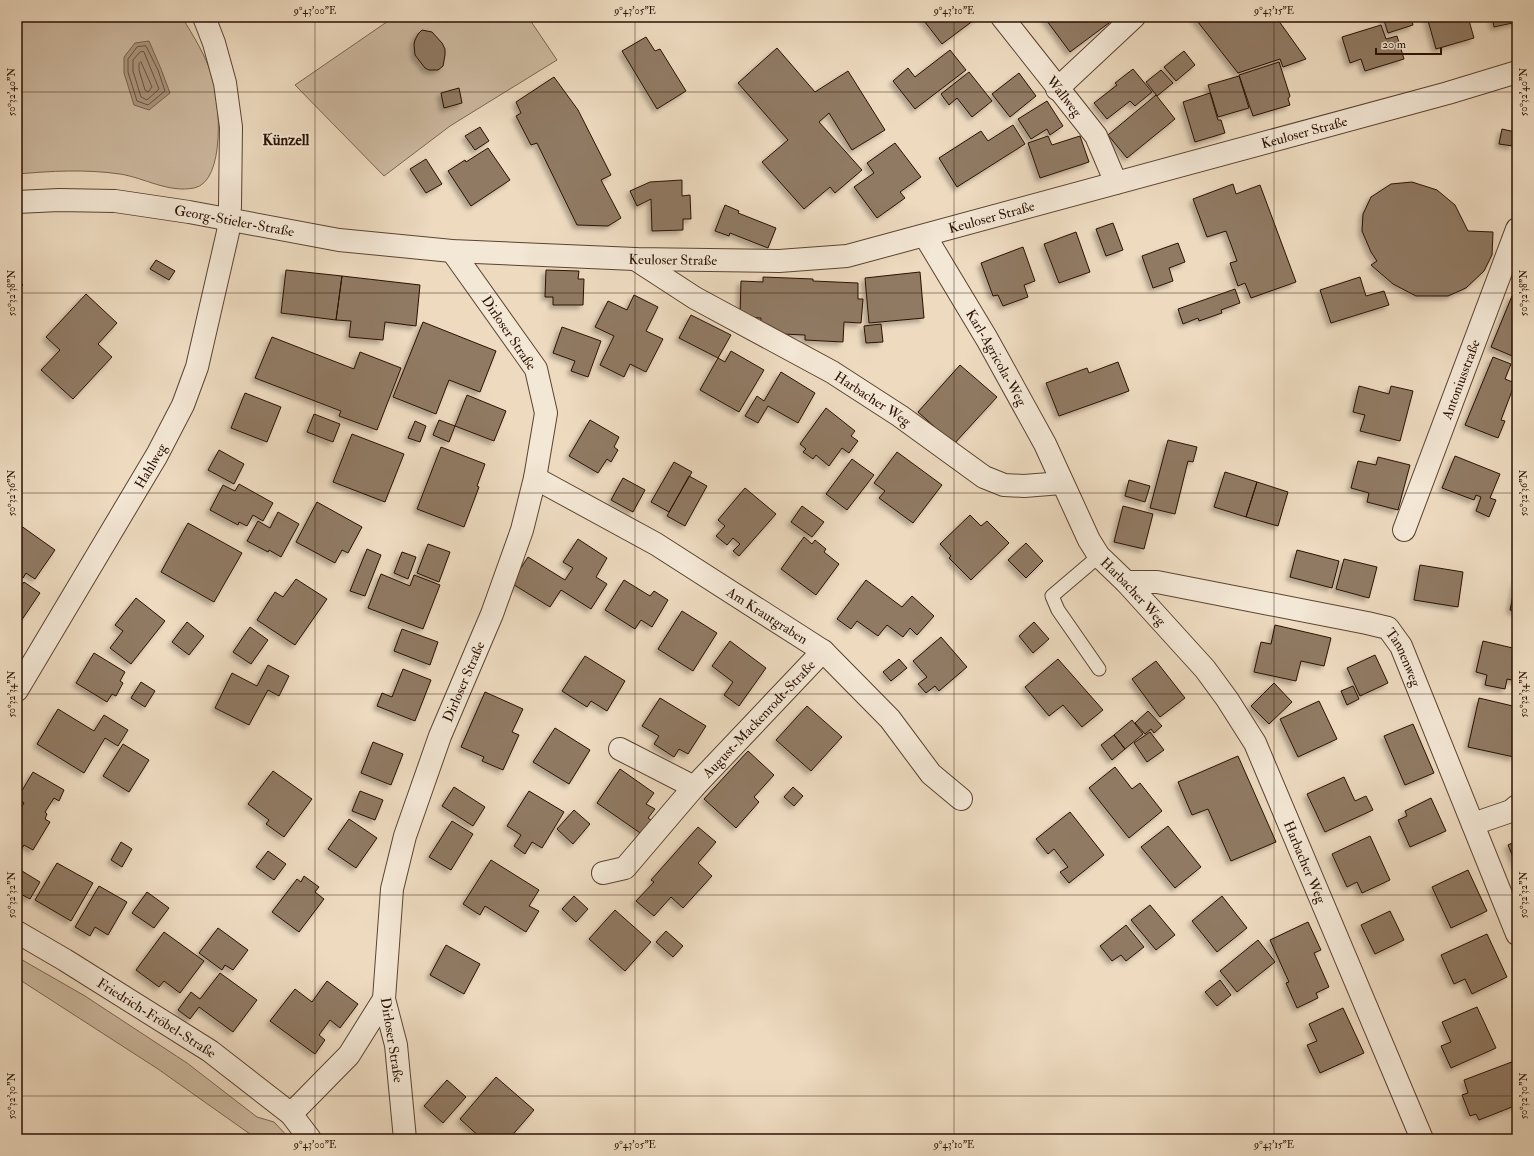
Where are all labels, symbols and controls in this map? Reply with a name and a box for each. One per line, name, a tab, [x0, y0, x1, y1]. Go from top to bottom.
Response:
text: 9°43'00"E	[293, 5, 336, 17]
text: 9°43'05"E	[613, 5, 656, 17]
text: 9°43'10"E	[933, 5, 974, 17]
text: 9°43'15"E	[1253, 5, 1294, 17]
scale bar	[1376, 30, 1441, 56]
text: 20 m	[1382, 37, 1407, 52]
text: 50°32'40"N	[6, 68, 18, 116]
text: 50°32'40"N	[1518, 68, 1530, 116]
street label: Wallweg	[1043, 72, 1087, 121]
street label: Keuloser Straße	[1259, 112, 1349, 152]
district label: Künzell	[263, 131, 310, 150]
street label: Keuloser Straße	[946, 197, 1037, 237]
street label: Georg-Stieler-Straße	[173, 201, 296, 240]
street label: Keuloser Straße	[628, 250, 717, 269]
text: 50°32'38"N	[6, 270, 18, 316]
text: 50°32'38"N	[1518, 270, 1530, 316]
street label: Dirloser Straße	[478, 293, 540, 374]
street label: Karl-Agricola-Weg	[963, 306, 1031, 410]
street label: Antoniusstraße	[1438, 337, 1483, 423]
street label: Harbacher Weg	[831, 367, 915, 430]
street label: Hahlweg	[131, 439, 171, 491]
text: 50°32'36"N	[6, 470, 18, 516]
text: 50°32'36"N	[1518, 470, 1530, 516]
street label: Harbacher Weg	[1097, 554, 1171, 630]
street label: Am Krautgraben	[723, 582, 811, 648]
street label: Tannenweg	[1382, 625, 1425, 690]
street label: Dirloser Straße	[439, 638, 488, 724]
street label: August-Mackenrodt-Straße	[698, 656, 819, 782]
text: 50°32'34"N	[6, 670, 18, 717]
text: 50°32'34"N	[1518, 670, 1530, 717]
street label: Harbacher Weg	[1280, 818, 1330, 907]
text: 50°32'32"N	[6, 872, 18, 918]
text: 50°32'32"N	[1518, 872, 1530, 918]
street label: Friedrich-Fröbel-Straße	[94, 974, 220, 1061]
street label: Dirloser Straße	[377, 996, 407, 1084]
text: 50°32'30"N	[6, 1073, 18, 1119]
text: 50°32'30"N	[1518, 1073, 1530, 1119]
text: 9°43'00"E	[293, 1139, 336, 1151]
text: 9°43'05"E	[613, 1139, 656, 1151]
text: 9°43'10"E	[933, 1139, 974, 1151]
text: 9°43'15"E	[1253, 1139, 1294, 1151]

